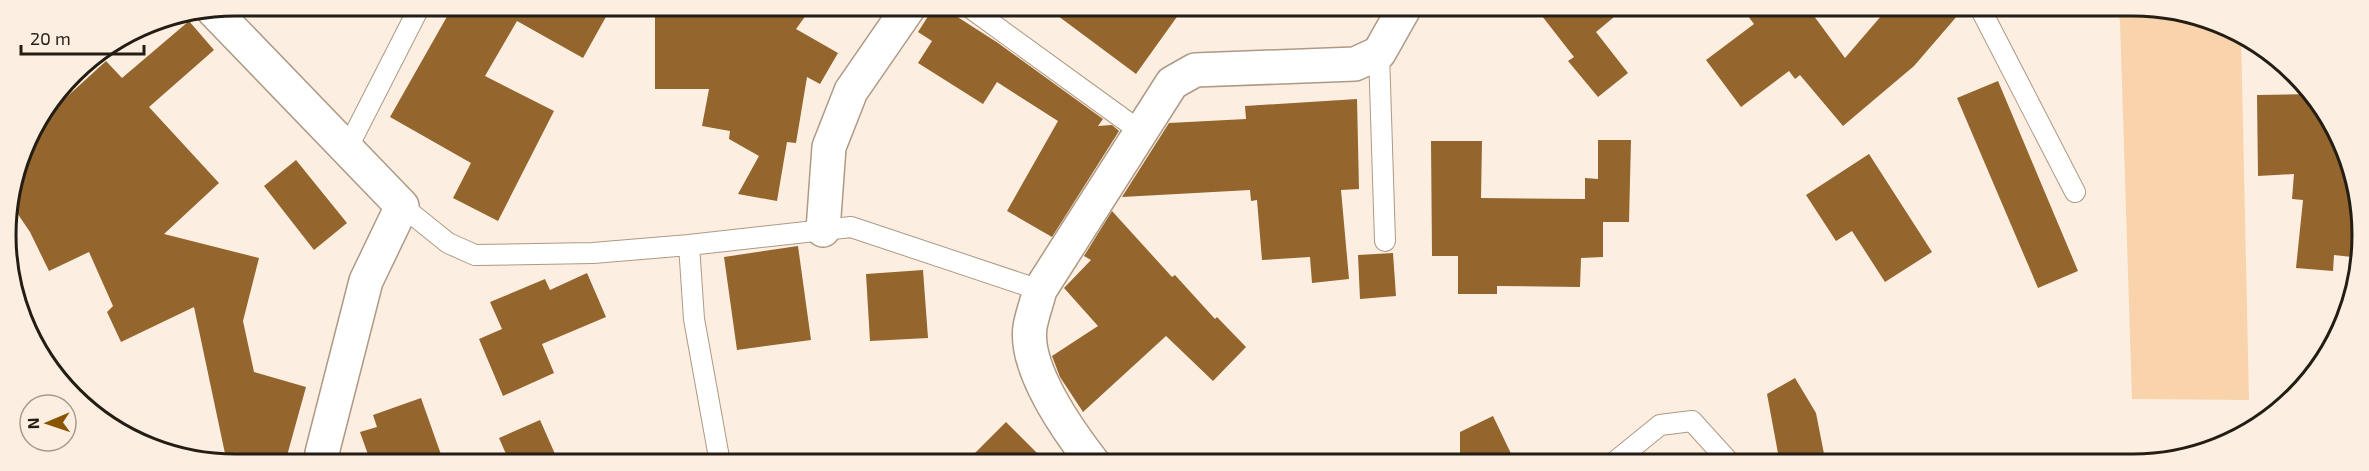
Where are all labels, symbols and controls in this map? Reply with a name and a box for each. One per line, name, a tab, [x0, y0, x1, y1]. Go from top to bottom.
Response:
scale bar	[21, 18, 144, 56]
text: 20 m	[30, 27, 71, 49]
north arrow	[18, 393, 78, 453]
text: N	[23, 417, 42, 430]

